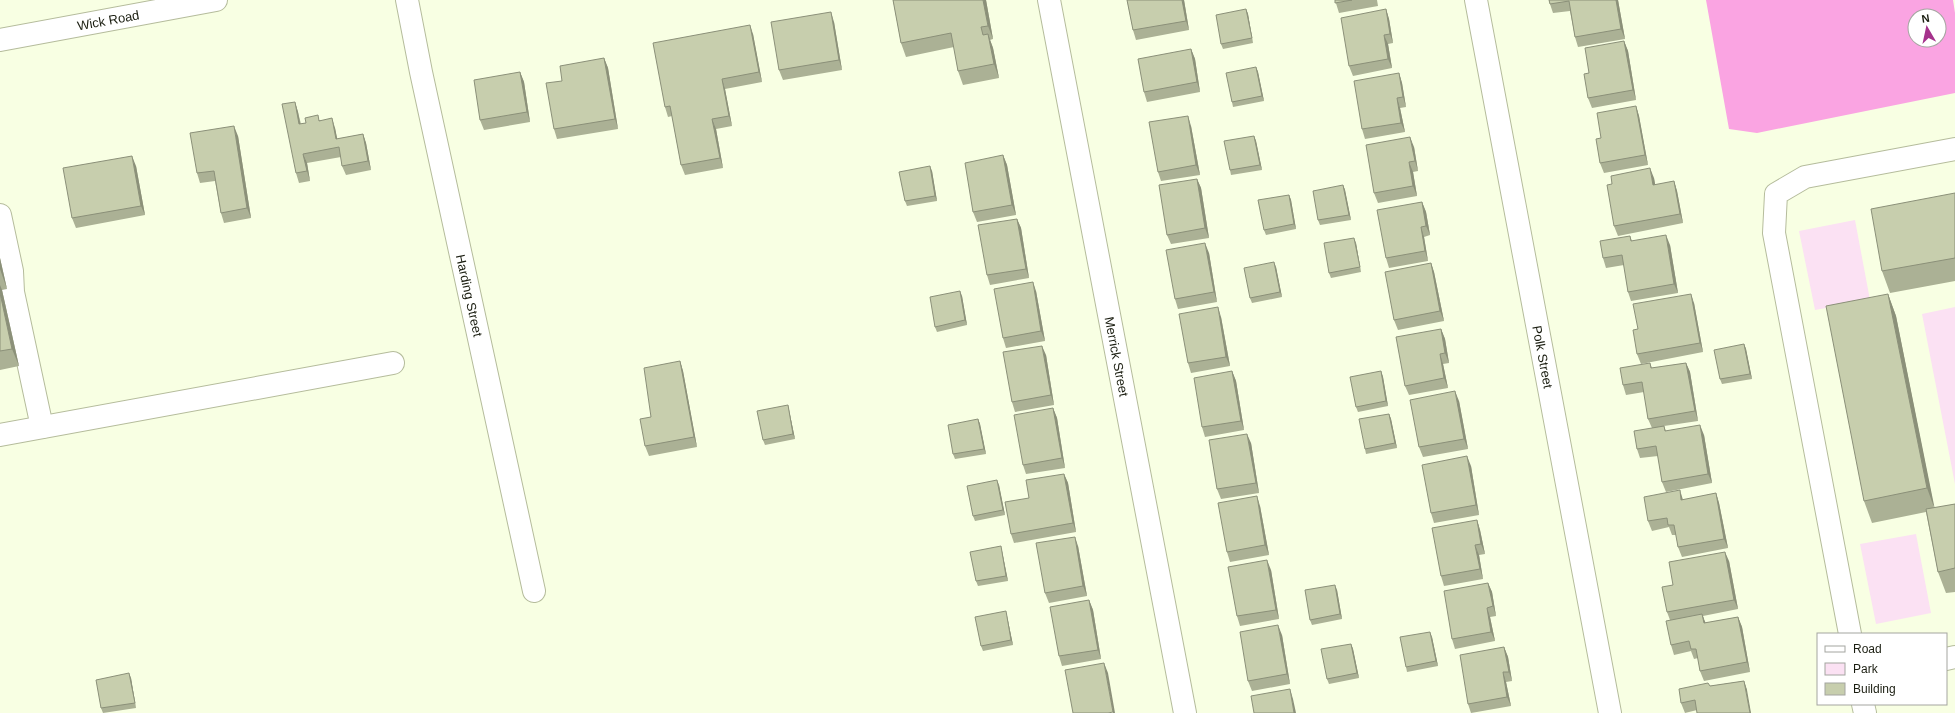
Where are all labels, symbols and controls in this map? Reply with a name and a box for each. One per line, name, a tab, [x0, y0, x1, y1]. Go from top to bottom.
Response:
street label: Wick Road	[76, 7, 140, 33]
north arrow	[1907, 8, 1947, 48]
text: N	[1921, 12, 1930, 25]
street label: Harding Street	[453, 253, 486, 338]
street label: Merrick Street	[1102, 315, 1132, 398]
street label: Polk Street	[1530, 324, 1556, 390]
legend	[1817, 633, 1947, 705]
text: Road	[1853, 642, 1882, 656]
text: Park	[1853, 662, 1879, 676]
text: Building	[1853, 682, 1896, 696]

